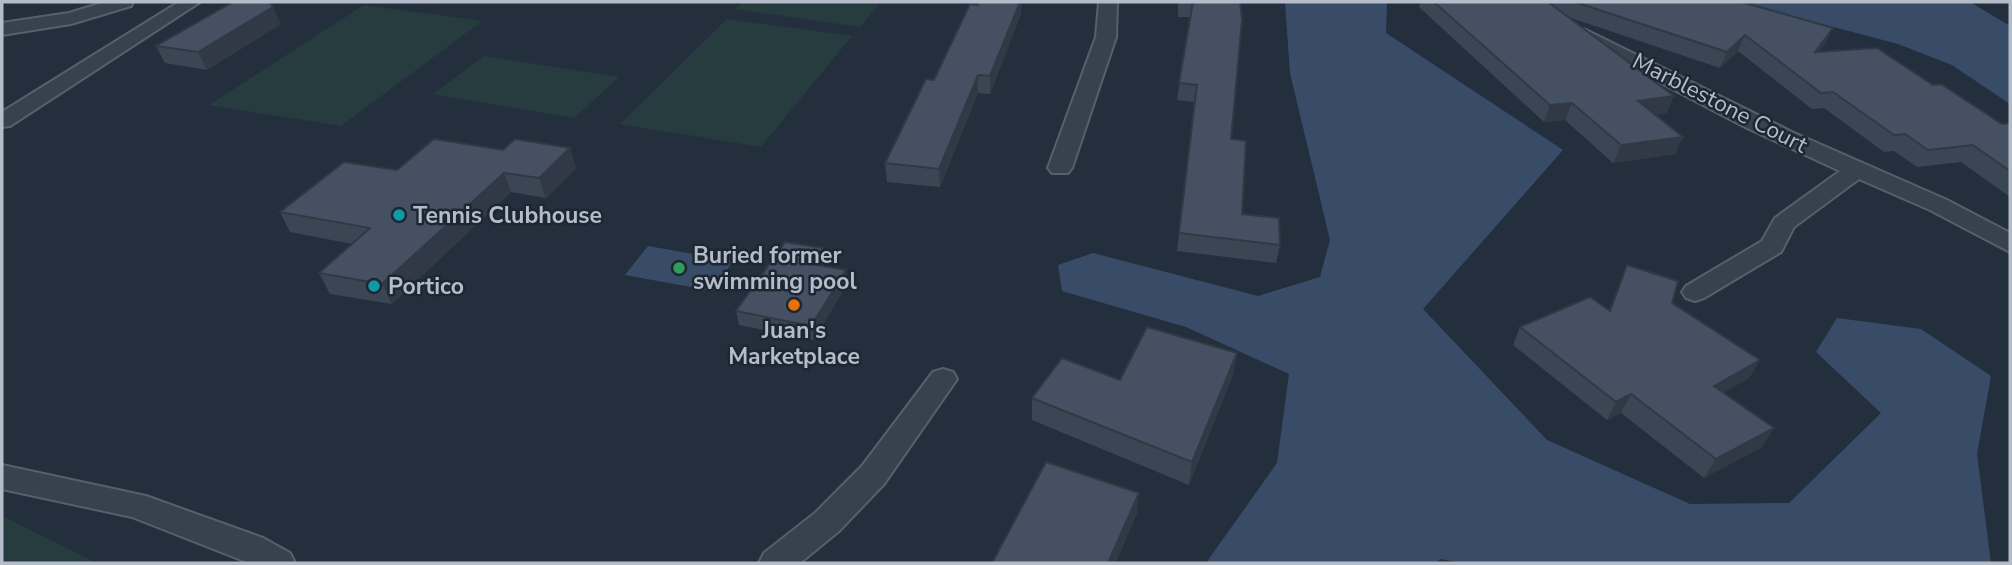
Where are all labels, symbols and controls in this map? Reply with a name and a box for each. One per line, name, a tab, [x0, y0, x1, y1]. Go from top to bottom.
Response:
street label: Marblestone Court	[1627, 45, 1814, 161]
place label: Tennis Clubhouse	[413, 200, 602, 231]
marker: Tennis Clubhouse	[391, 207, 407, 223]
place label: Buried former swimming pool	[693, 240, 858, 297]
marker: Buried former swimming pool	[671, 260, 687, 276]
place label: Portico	[388, 271, 464, 302]
marker: Portico	[366, 278, 382, 294]
marker: Juan's Marketplace	[786, 297, 802, 313]
place label: Juan's Marketplace	[728, 315, 860, 372]

